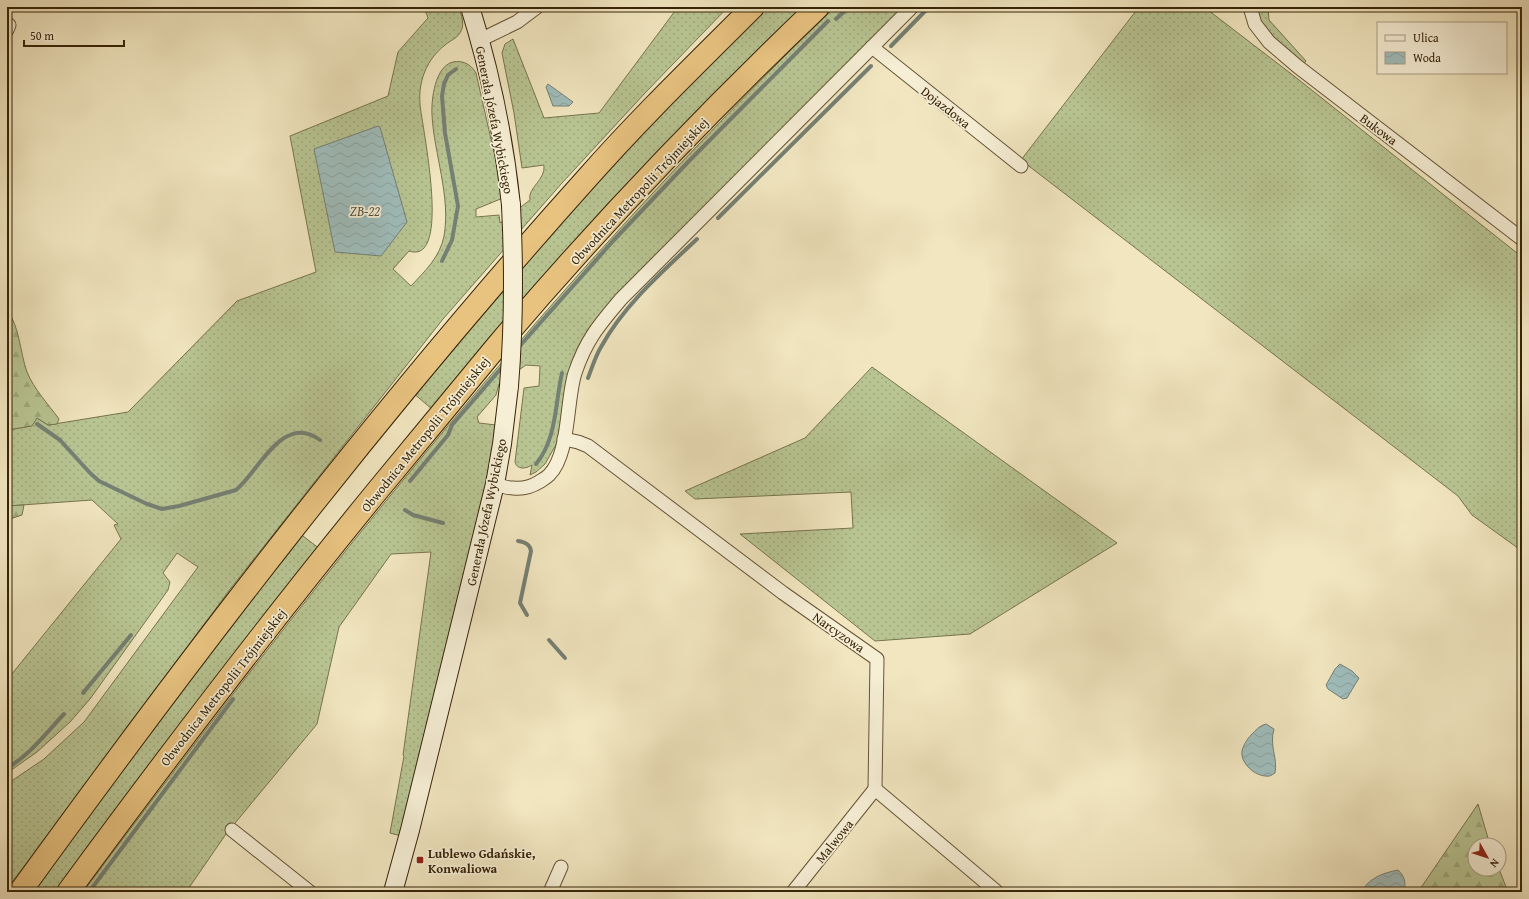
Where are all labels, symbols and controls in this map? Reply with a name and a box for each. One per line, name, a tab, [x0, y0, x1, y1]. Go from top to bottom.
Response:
scale bar	[24, 22, 124, 48]
legend	[1377, 22, 1507, 74]
text: 50 m	[30, 27, 54, 44]
text: Ulica	[1413, 29, 1439, 46]
street label: Generała Józefa Wybickiego	[471, 45, 518, 196]
text: Woda	[1413, 49, 1441, 66]
street label: Dojazdowa	[917, 82, 975, 133]
street label: Bukowa	[1356, 109, 1402, 150]
street label: Obwodnica Metropolii Trójmiejskiej	[566, 113, 713, 269]
water label: ZB-22	[350, 201, 380, 221]
street label: Obwodnica Metropolii Trójmiejskiej	[357, 352, 494, 516]
street label: Generała Józefa Wybickiego	[462, 436, 511, 587]
street label: Obwodnica Metropolii Trójmiejskiej	[156, 605, 291, 770]
street label: Narcyzowa	[809, 608, 869, 658]
street label: Malwowa	[811, 815, 858, 867]
north arrow	[1467, 837, 1507, 877]
place label: Lublewo Gdańskie, Konwaliowa	[428, 844, 536, 878]
marker: Lublewo Gdańskie, Konwaliowa	[415, 855, 425, 865]
text: N	[1486, 855, 1503, 872]

